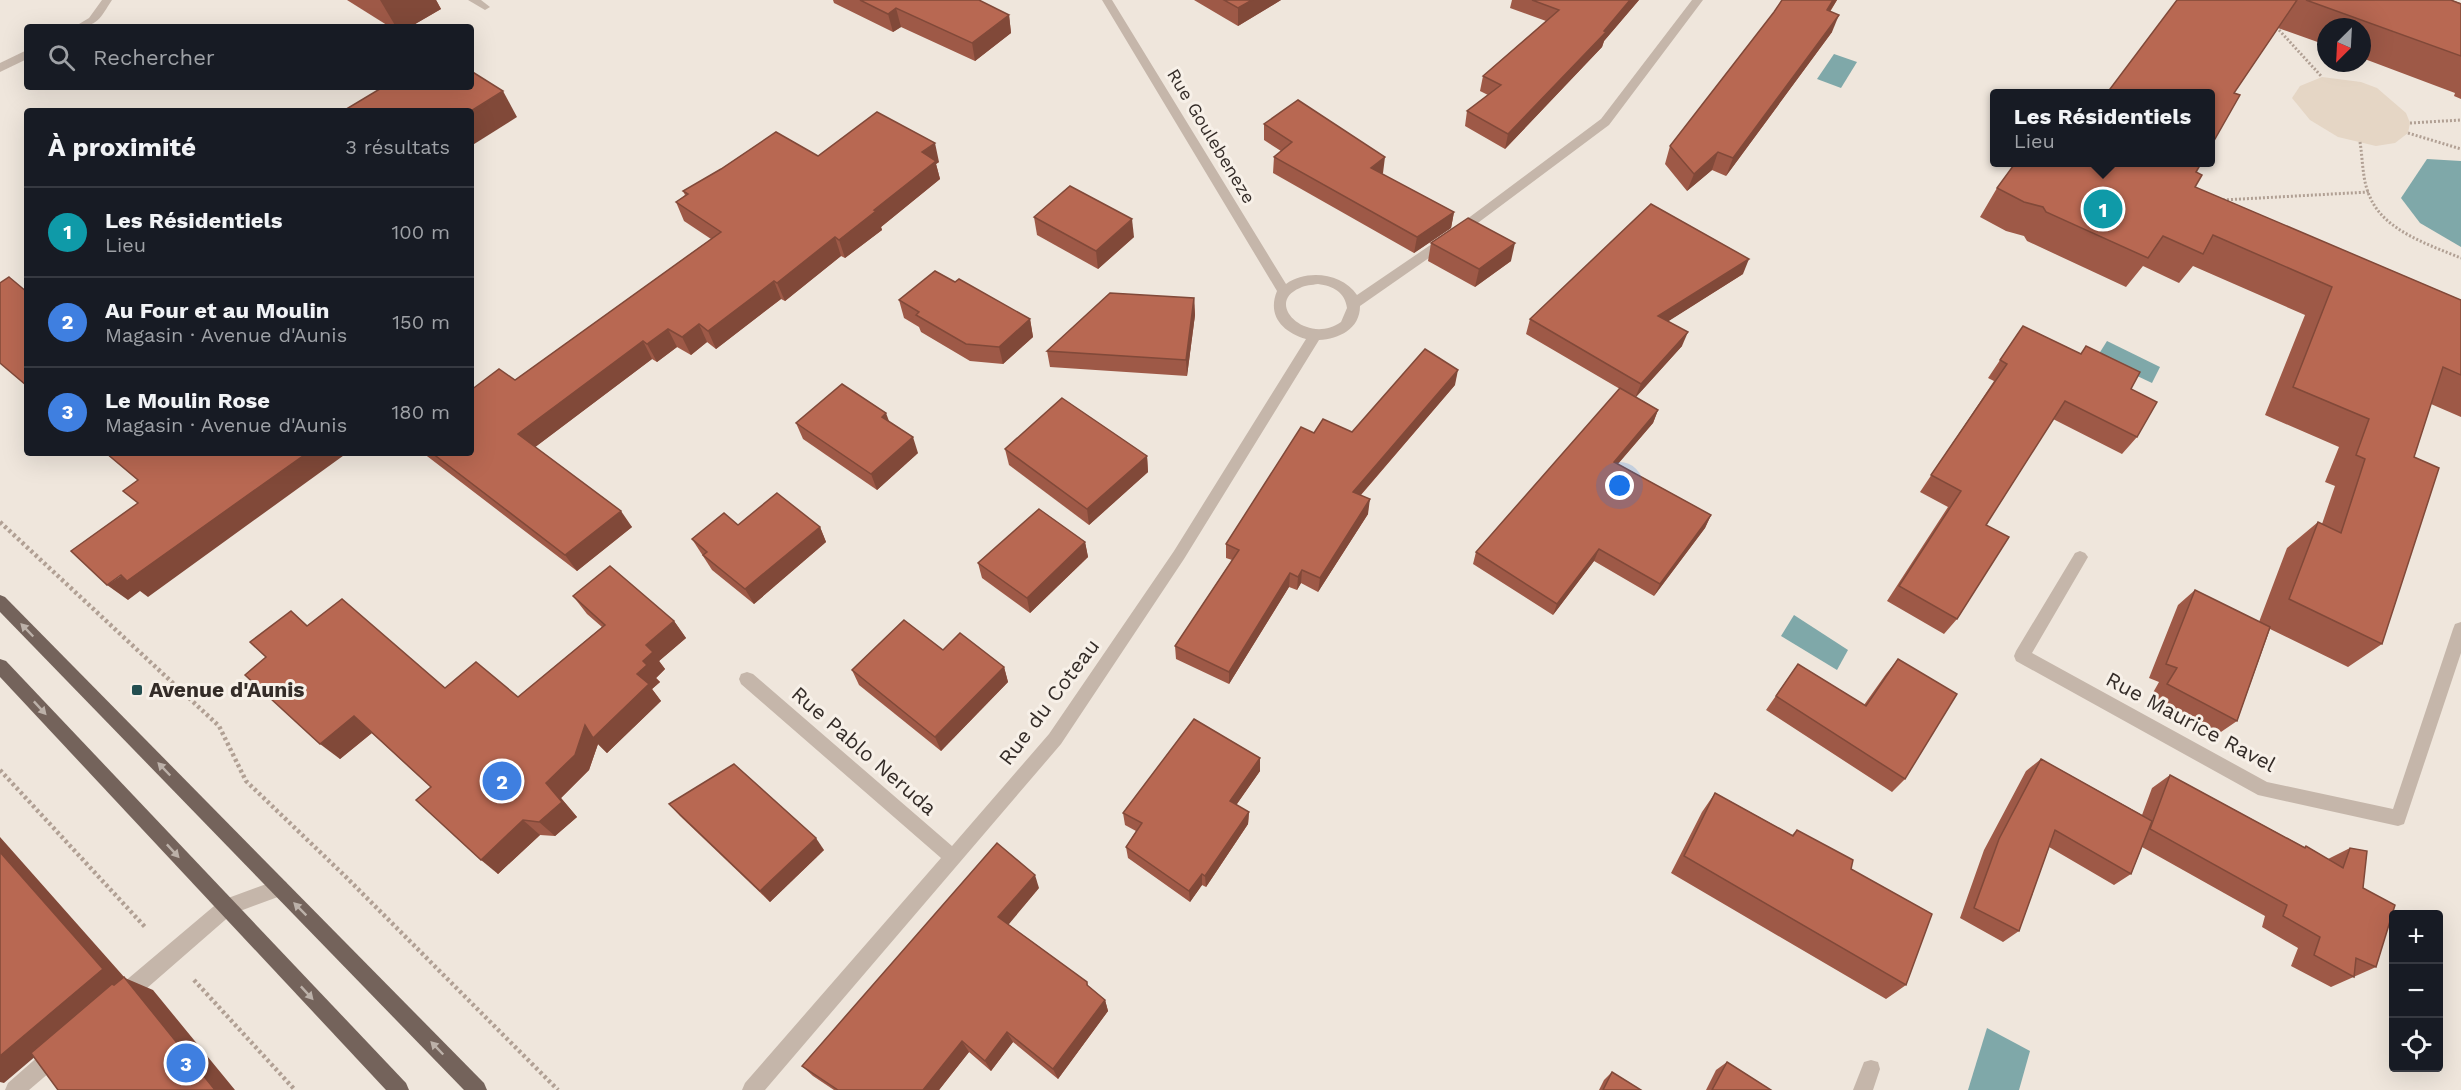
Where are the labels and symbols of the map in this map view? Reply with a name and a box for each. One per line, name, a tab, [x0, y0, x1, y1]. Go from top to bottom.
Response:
north arrow	[2317, 18, 2371, 72]
street label: Rue Goulebeneze	[1163, 65, 1260, 207]
pin: 1	[2084, 186, 2122, 232]
your location	[1605, 471, 1634, 500]
one-way arrow	[21, 623, 35, 637]
street label: Rue du Coteau	[993, 634, 1104, 770]
street label: Rue Maurice Ravel	[2102, 666, 2281, 777]
place label: Avenue d'Aunis	[149, 677, 305, 702]
street label: Rue Pablo Neruda	[787, 681, 942, 820]
marker: Avenue d'Aunis	[130, 683, 144, 697]
one-way arrow	[33, 701, 47, 716]
pin: 2	[482, 758, 522, 804]
one-way arrow	[157, 763, 171, 777]
one-way arrow	[166, 843, 180, 857]
one-way arrow	[293, 901, 307, 916]
one-way arrow	[300, 985, 314, 1000]
pin: 3	[166, 1040, 206, 1086]
one-way arrow	[430, 1041, 444, 1055]

